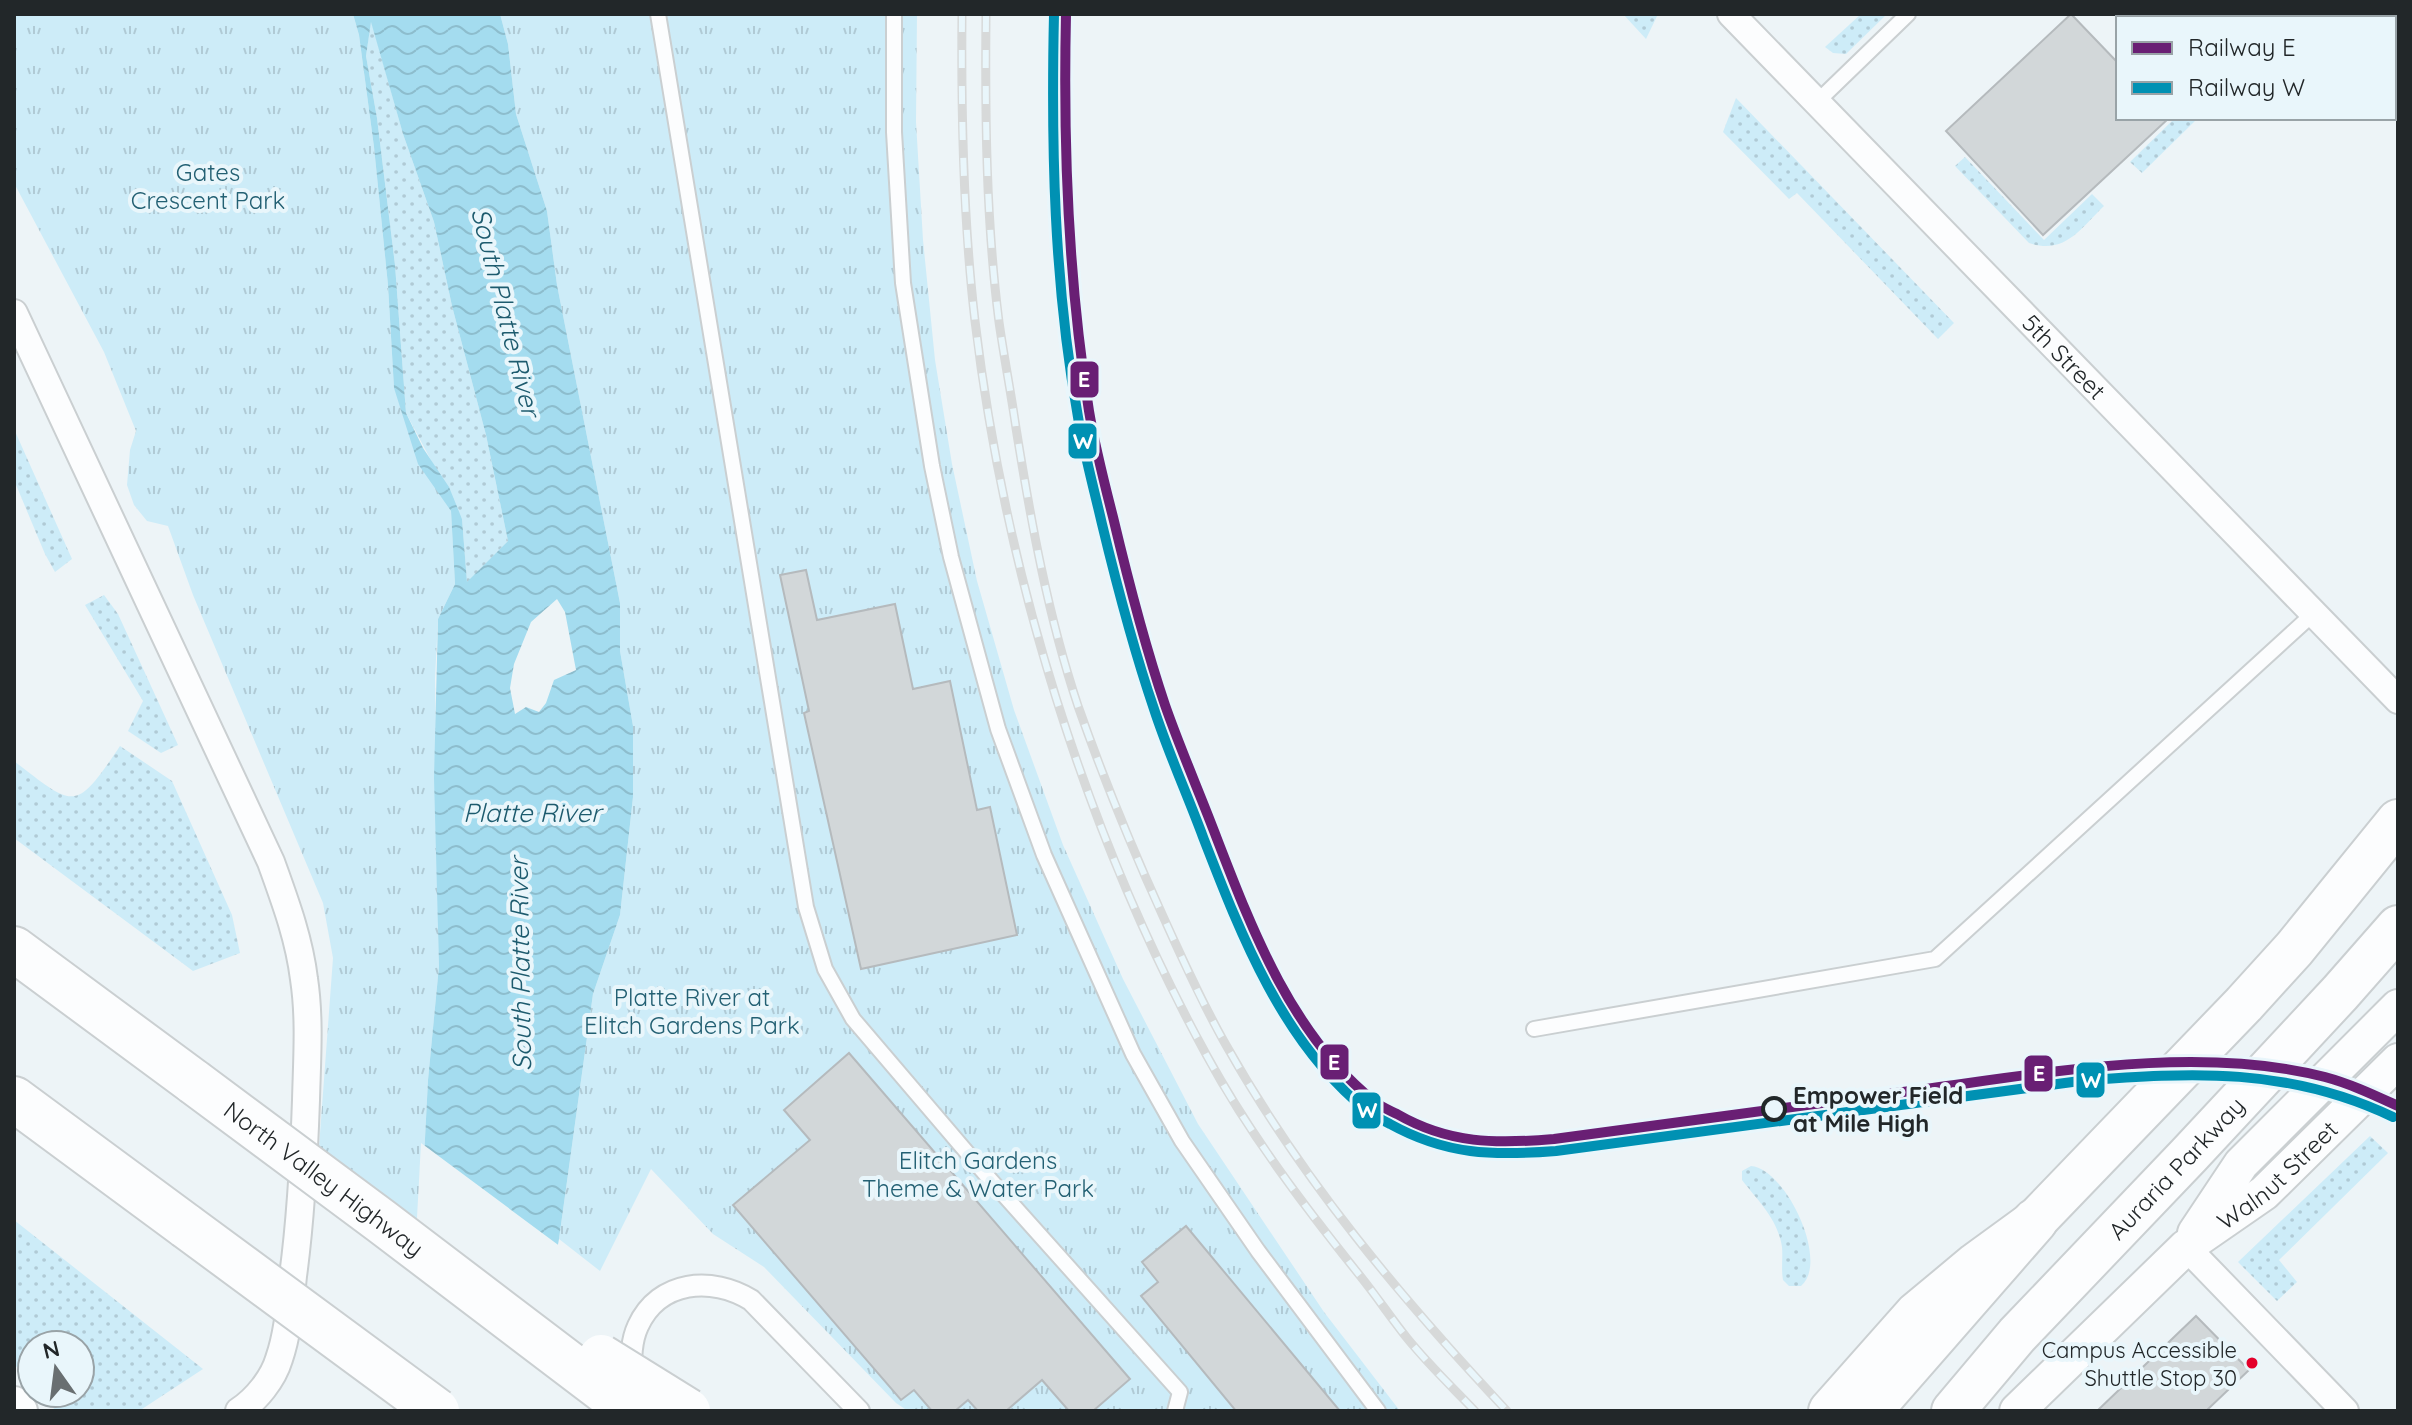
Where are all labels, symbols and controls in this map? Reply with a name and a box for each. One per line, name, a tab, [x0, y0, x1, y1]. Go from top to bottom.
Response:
legend	[2116, 16, 2396, 120]
text: Railway E	[2188, 32, 2296, 62]
text: Railway W	[2188, 72, 2305, 102]
park label: Gates Crescent Park	[131, 157, 285, 215]
water label: South Platte River	[464, 204, 549, 423]
street label: 5th Street	[2016, 308, 2112, 406]
line badge: E	[1069, 360, 1100, 399]
text: E	[1078, 365, 1090, 393]
line badge: W	[1067, 422, 1098, 460]
text: W	[1073, 427, 1094, 455]
water label: Platte River	[463, 796, 604, 829]
water label: South Platte River	[502, 854, 538, 1071]
park label: Platte River at Elitch Gardens Park	[584, 982, 800, 1040]
line badge: E	[1319, 1043, 1350, 1081]
text: E	[1328, 1048, 1340, 1076]
line badge: E	[2023, 1054, 2054, 1093]
text: E	[2033, 1059, 2045, 1087]
line badge: W	[2075, 1061, 2106, 1099]
text: W	[2081, 1066, 2102, 1094]
place label: Empower Field at Mile High	[1793, 1080, 1963, 1138]
street label: Auraria Parkway	[2102, 1090, 2251, 1246]
line badge: W	[1351, 1091, 1382, 1130]
street label: North Valley Highway	[218, 1095, 430, 1263]
text: W	[1357, 1096, 1378, 1124]
marker: Empower Field at Mile High	[1762, 1097, 1786, 1121]
street label: Walnut Street	[2211, 1114, 2344, 1236]
park label: Elitch Gardens Theme & Water Park	[862, 1145, 1094, 1203]
north arrow	[16, 1329, 96, 1409]
text: N	[40, 1334, 62, 1365]
place label: Campus Accessible Shuttle Stop 30	[2042, 1336, 2237, 1392]
marker: Campus Accessible Shuttle Stop 30	[2244, 1355, 2260, 1371]

